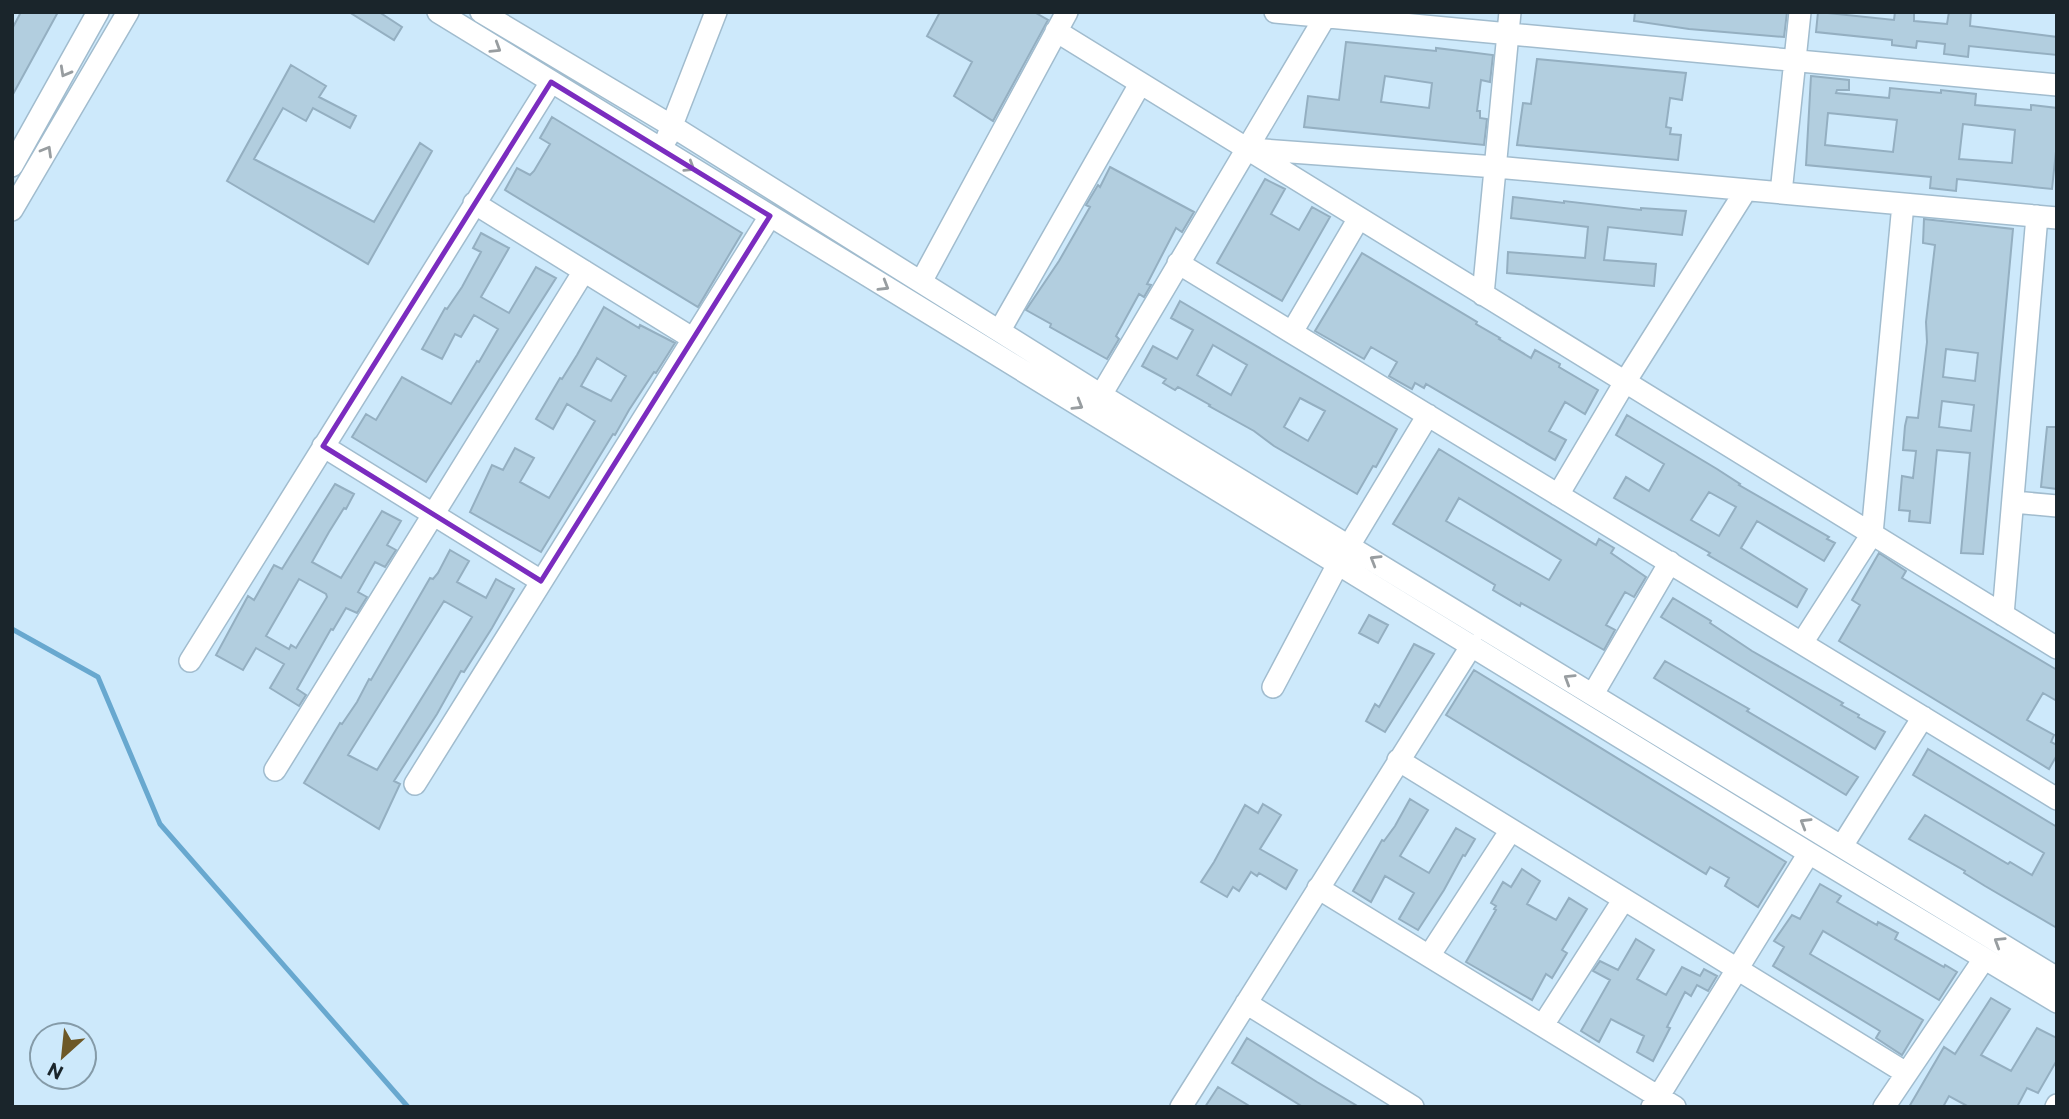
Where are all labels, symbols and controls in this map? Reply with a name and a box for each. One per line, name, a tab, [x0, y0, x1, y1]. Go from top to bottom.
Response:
one-way arrow	[489, 40, 502, 53]
one-way arrow	[60, 65, 73, 77]
one-way arrow	[39, 146, 52, 158]
one-way arrow	[682, 159, 695, 172]
one-way arrow	[876, 278, 889, 291]
one-way arrow	[1070, 396, 1083, 409]
one-way arrow	[1369, 555, 1382, 568]
one-way arrow	[1563, 674, 1576, 687]
one-way arrow	[1799, 819, 1812, 832]
one-way arrow	[1993, 937, 2006, 950]
north arrow	[28, 1021, 98, 1091]
text: N	[43, 1058, 67, 1085]

